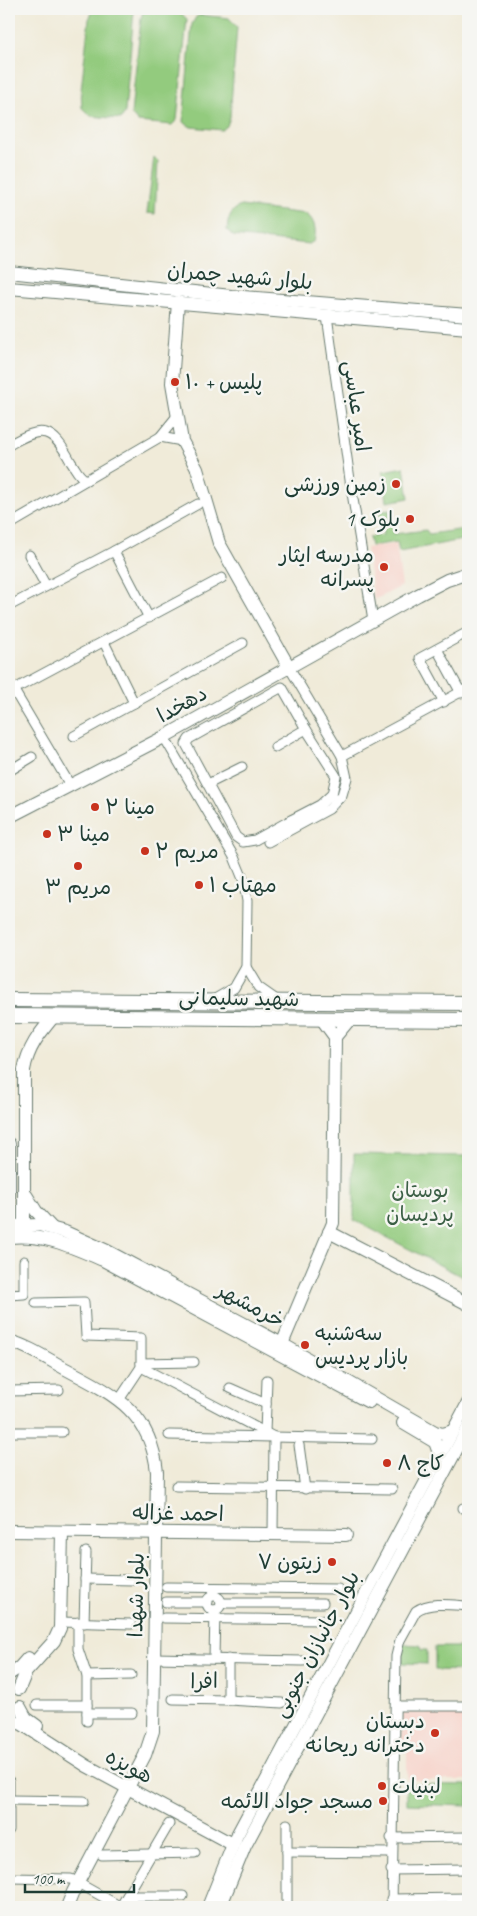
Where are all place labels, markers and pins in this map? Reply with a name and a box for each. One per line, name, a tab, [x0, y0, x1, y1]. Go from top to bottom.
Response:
place label: پلیس + ۱۰	[185, 369, 262, 395]
marker: پلیس + ۱۰	[169, 376, 181, 388]
place label: زمین ورزشی	[284, 471, 386, 498]
marker: زمین ورزشی	[390, 478, 402, 490]
place label: بلوک 1	[345, 506, 400, 533]
marker: بلوک 1	[404, 513, 416, 525]
place label: مدرسه ایثار پسرانه	[278, 542, 374, 592]
marker: مدرسه ایثار پسرانه	[378, 561, 390, 573]
place label: مینا ۲	[105, 794, 155, 820]
marker: مینا ۲	[89, 801, 101, 813]
place label: مینا ۳	[57, 821, 110, 847]
marker: مینا ۳	[41, 828, 53, 840]
place label: مریم ۲	[155, 838, 219, 867]
marker: مریم ۲	[139, 845, 151, 857]
marker: مریم ۳	[72, 860, 84, 872]
place label: مهتاب ۱	[209, 872, 277, 898]
place label: مریم ۳	[45, 874, 111, 903]
marker: مهتاب ۱	[193, 879, 205, 891]
place label: سه‌شنبه بازار پردیس	[315, 1320, 408, 1370]
marker: سه‌شنبه بازار پردیس	[299, 1339, 311, 1351]
place label: کاج ۸	[397, 1450, 444, 1477]
marker: کاج ۸	[381, 1457, 393, 1469]
place label: زیتون ۷	[257, 1549, 322, 1575]
marker: زیتون ۷	[326, 1556, 338, 1568]
place label: دبستان دخترانه ریحانه	[306, 1708, 425, 1758]
marker: دبستان دخترانه ریحانه	[429, 1727, 441, 1739]
place label: لبنیات	[392, 1773, 441, 1799]
marker: لبنیات	[376, 1780, 388, 1792]
place label: مسجد جواد الائمه	[221, 1788, 373, 1814]
marker: مسجد جواد الائمه	[377, 1795, 389, 1807]

